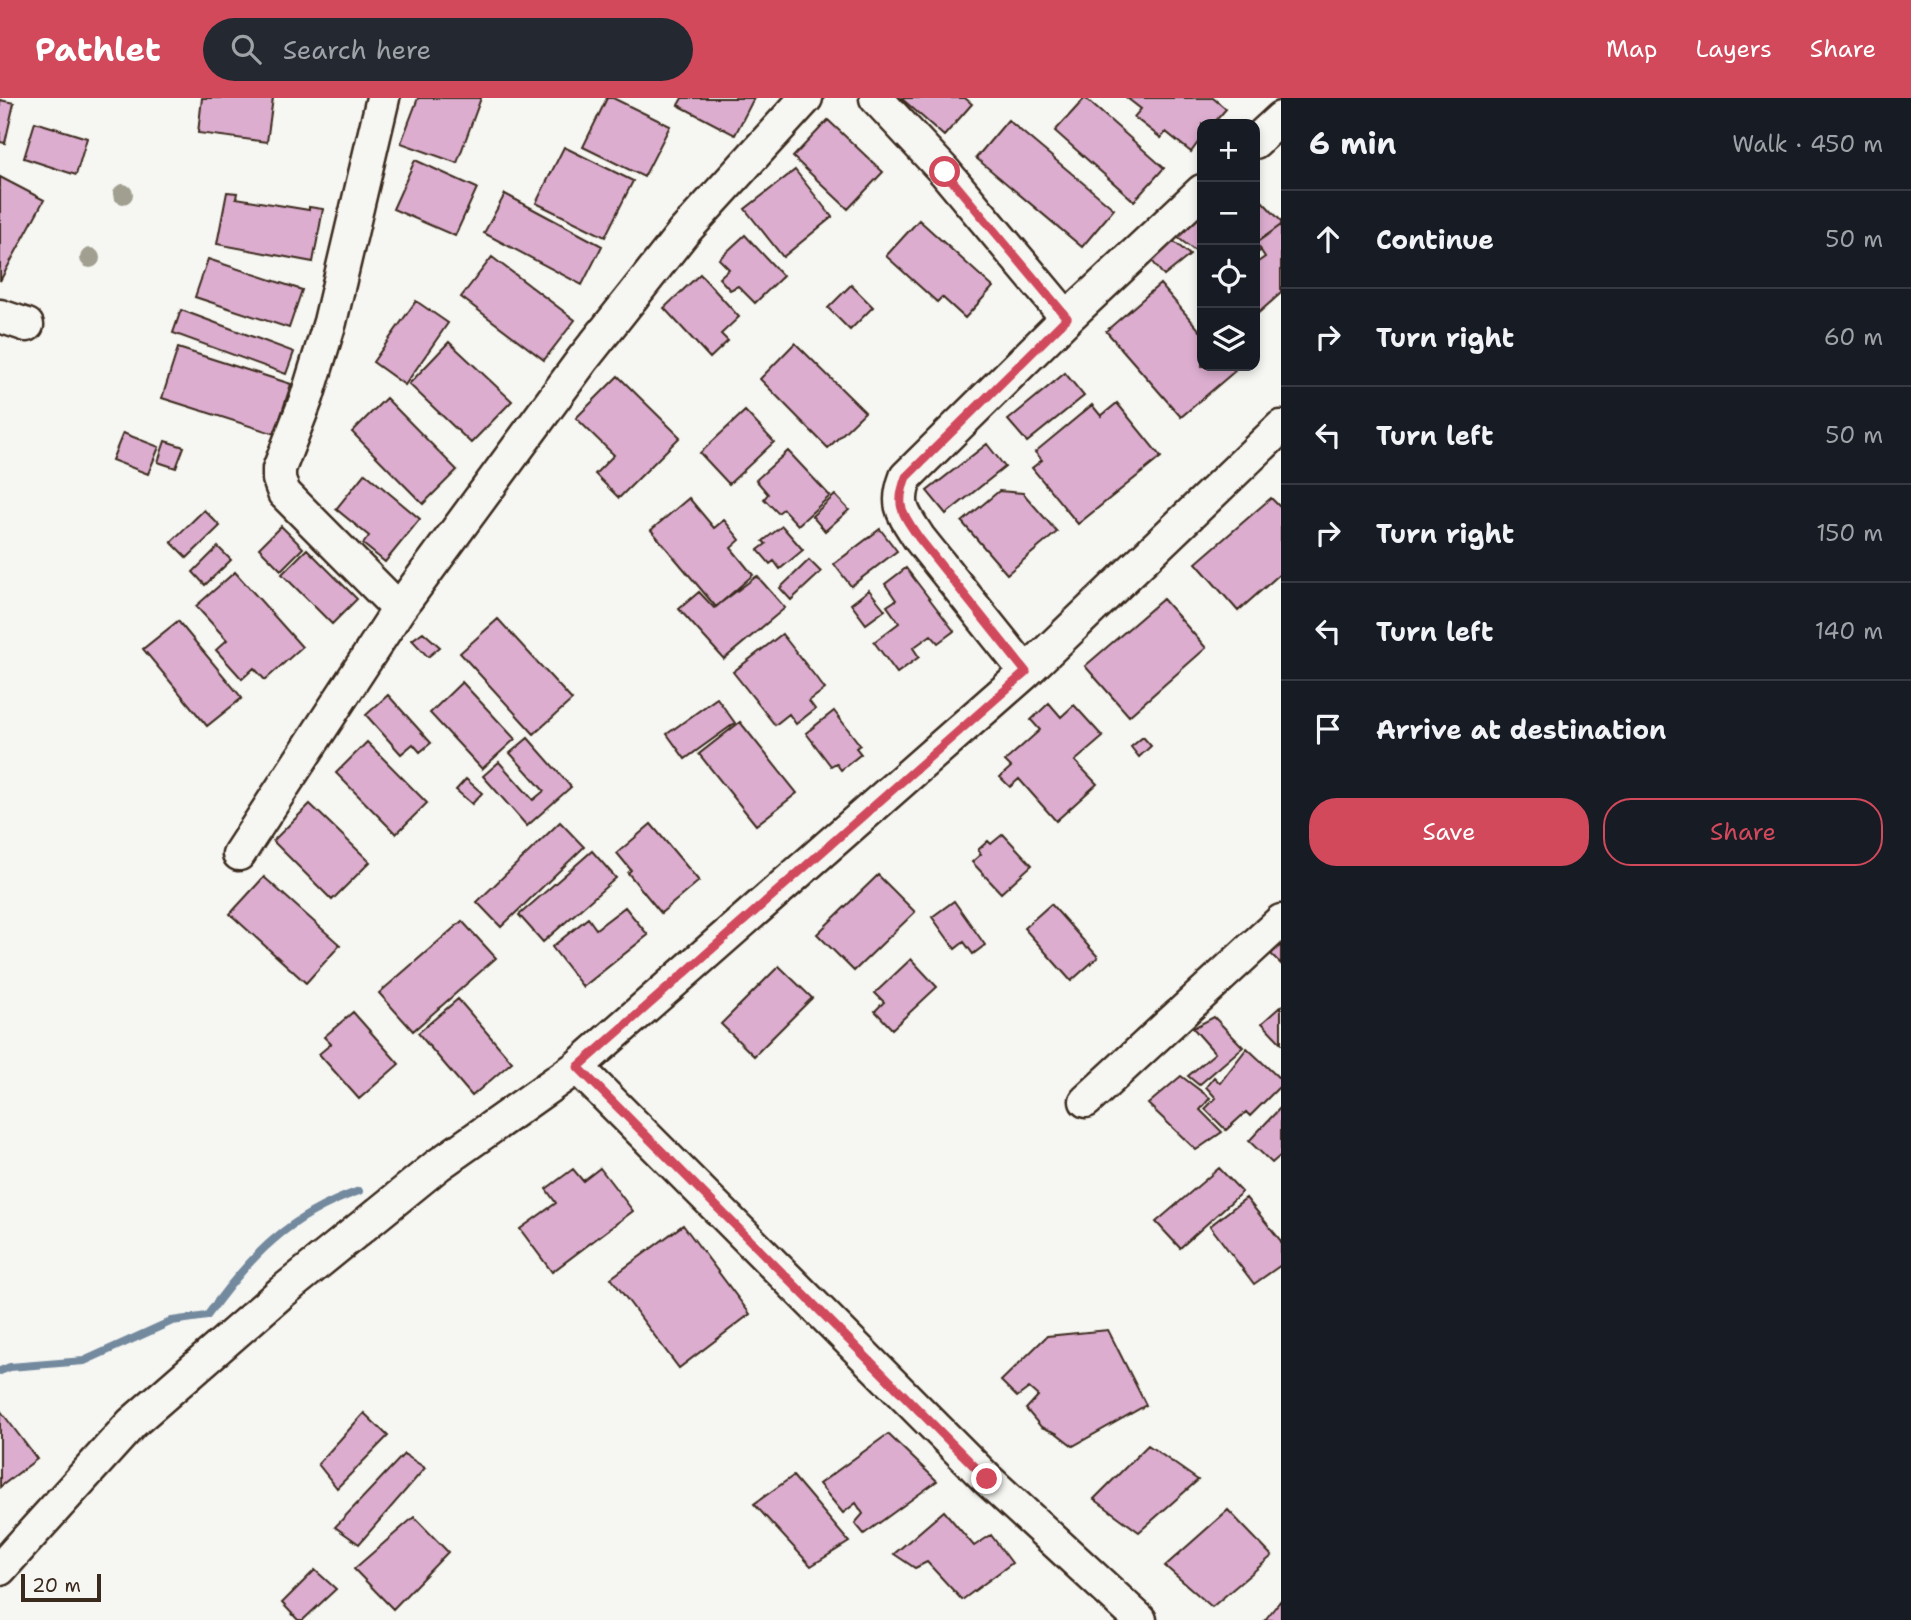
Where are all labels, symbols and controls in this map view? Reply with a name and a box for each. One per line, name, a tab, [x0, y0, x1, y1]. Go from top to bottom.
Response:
search box	[203, 18, 693, 81]
text: Pathlet	[35, 27, 161, 72]
icon: search	[227, 30, 265, 68]
text: Search here	[283, 32, 431, 67]
text: Map	[1606, 33, 1657, 65]
text: Layers	[1695, 33, 1772, 65]
text: Share	[1810, 33, 1876, 65]
map controls	[1197, 119, 1260, 371]
button: +	[1197, 119, 1260, 182]
text: 6 min	[1309, 123, 1396, 164]
text: Walk · 450 m	[1732, 129, 1883, 159]
route start	[929, 156, 960, 187]
button: −	[1197, 182, 1260, 245]
icon: ahead	[1309, 220, 1347, 258]
text: Continue	[1376, 222, 1494, 257]
text: 50 m	[1825, 224, 1883, 254]
button: locate	[1197, 245, 1260, 308]
button: layers	[1197, 308, 1260, 371]
icon: right	[1309, 318, 1347, 356]
text: Turn right	[1376, 320, 1514, 355]
text: 60 m	[1824, 322, 1883, 352]
icon: left	[1309, 416, 1347, 454]
text: Turn left	[1376, 418, 1493, 453]
text: 50 m	[1825, 420, 1883, 450]
icon: right	[1309, 514, 1347, 552]
text: Turn right	[1376, 516, 1514, 551]
text: 150 m	[1816, 518, 1883, 548]
icon: left	[1309, 612, 1347, 650]
text: Turn left	[1376, 614, 1493, 649]
text: 140 m	[1815, 616, 1883, 646]
icon: arrive	[1309, 710, 1347, 748]
text: Arrive at destination	[1376, 712, 1666, 747]
button: Save	[1309, 798, 1589, 866]
button: Share	[1603, 798, 1883, 866]
route end	[971, 1463, 1002, 1494]
scale bar	[21, 1571, 102, 1603]
text: 20 m	[32, 1573, 81, 1598]

